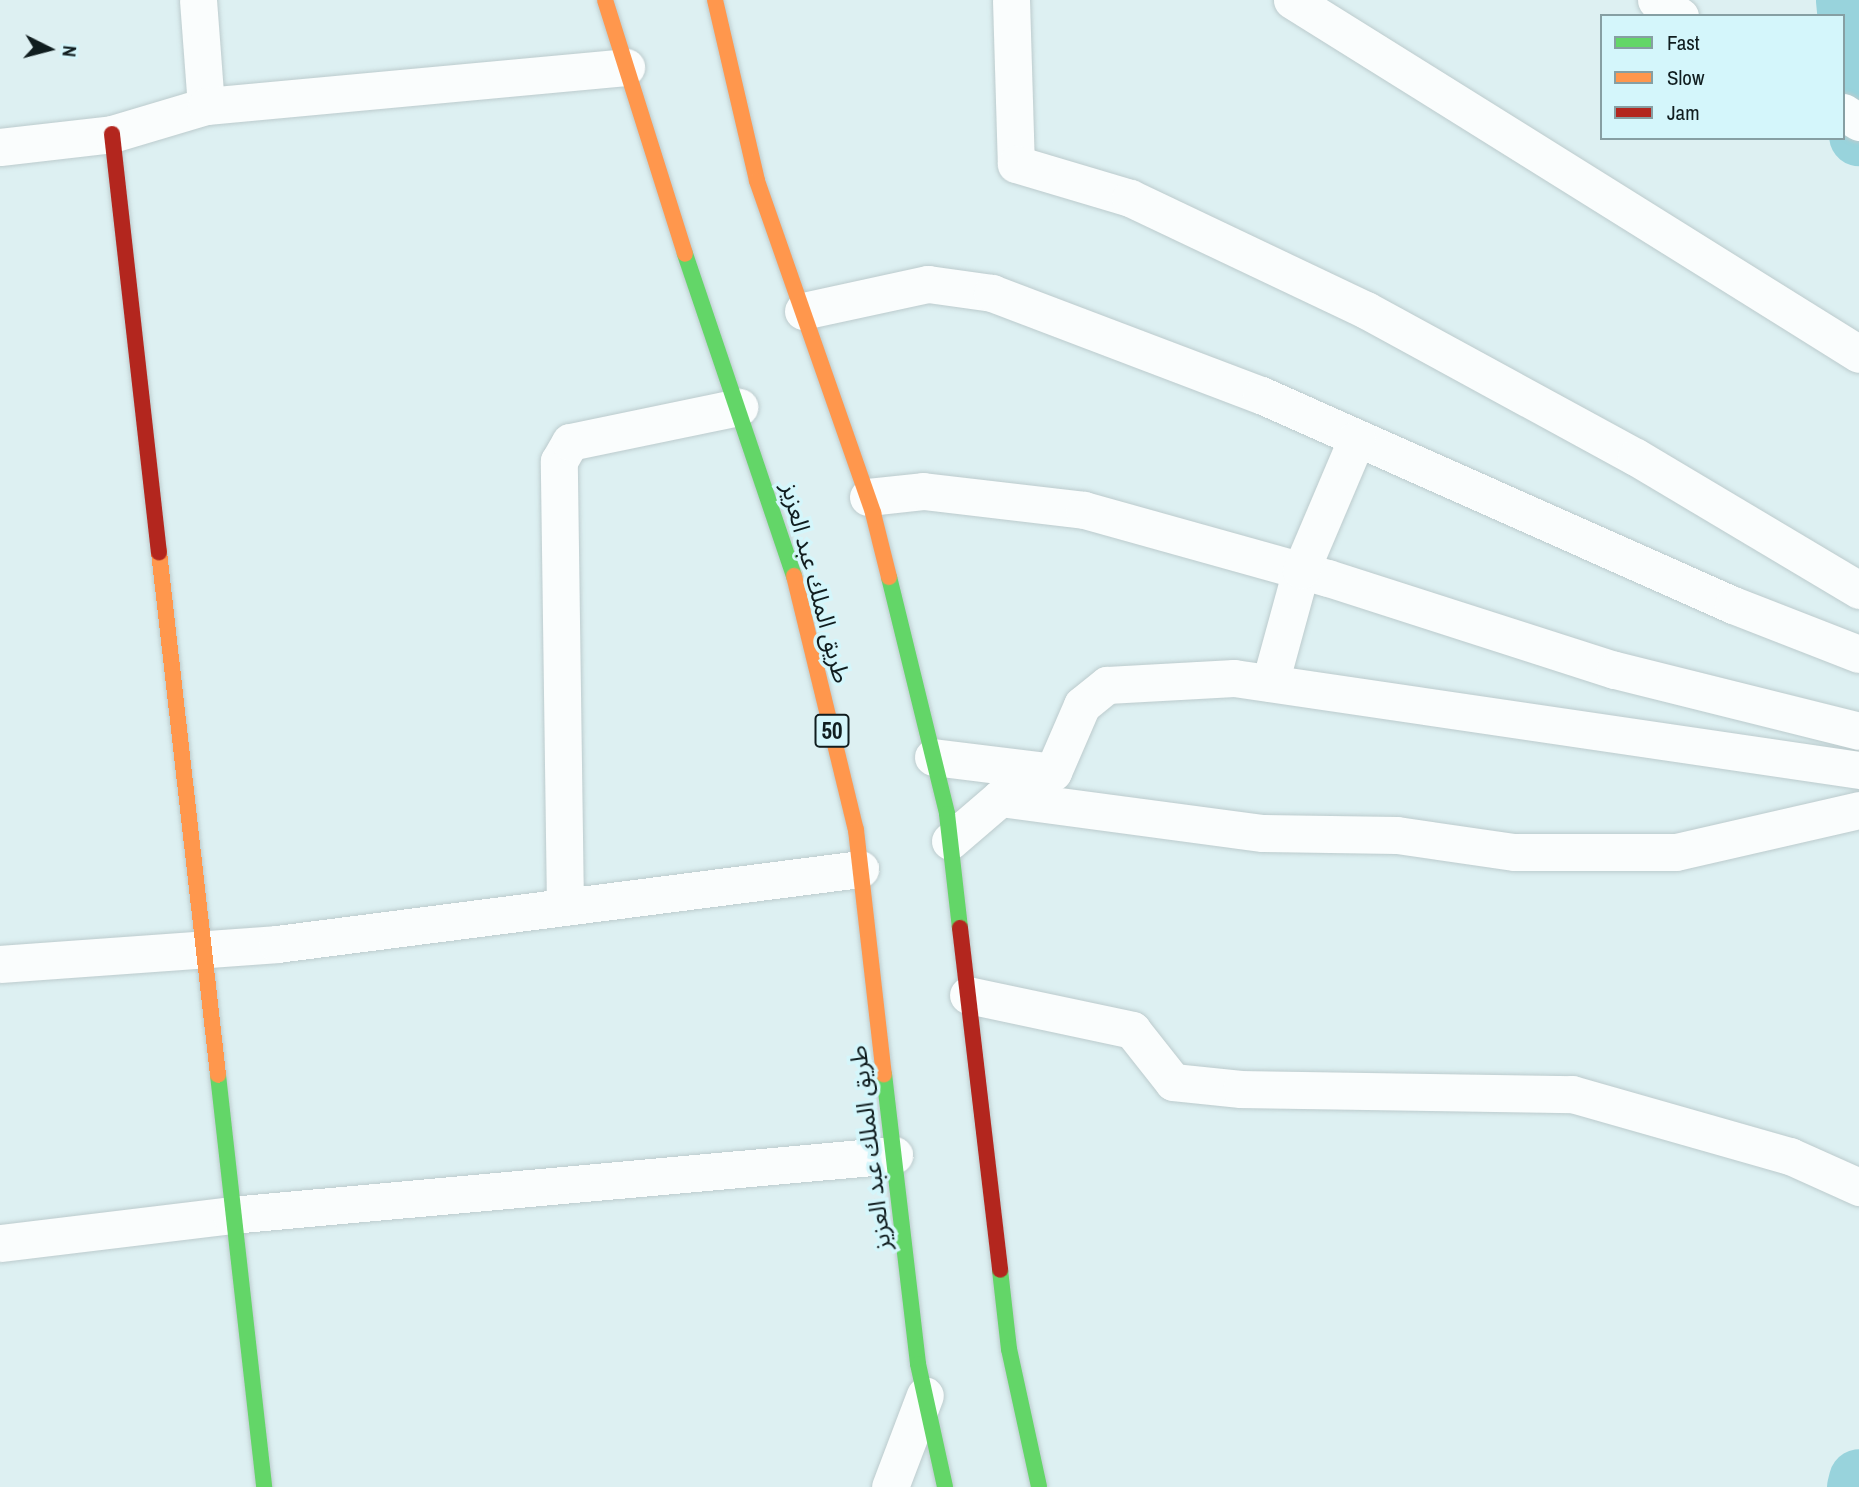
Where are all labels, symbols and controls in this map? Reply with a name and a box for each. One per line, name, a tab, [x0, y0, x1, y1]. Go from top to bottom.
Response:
north arrow	[14, 14, 84, 84]
legend	[1600, 14, 1845, 140]
text: Fast	[1667, 28, 1700, 57]
text: N	[56, 44, 83, 58]
text: Slow	[1667, 63, 1704, 92]
text: Jam	[1667, 98, 1700, 127]
street label: طريق الملك عبد العزيز	[775, 480, 857, 686]
road number: 50	[814, 712, 850, 750]
street label: طريق الملك عبد العزيز	[843, 1044, 897, 1252]

